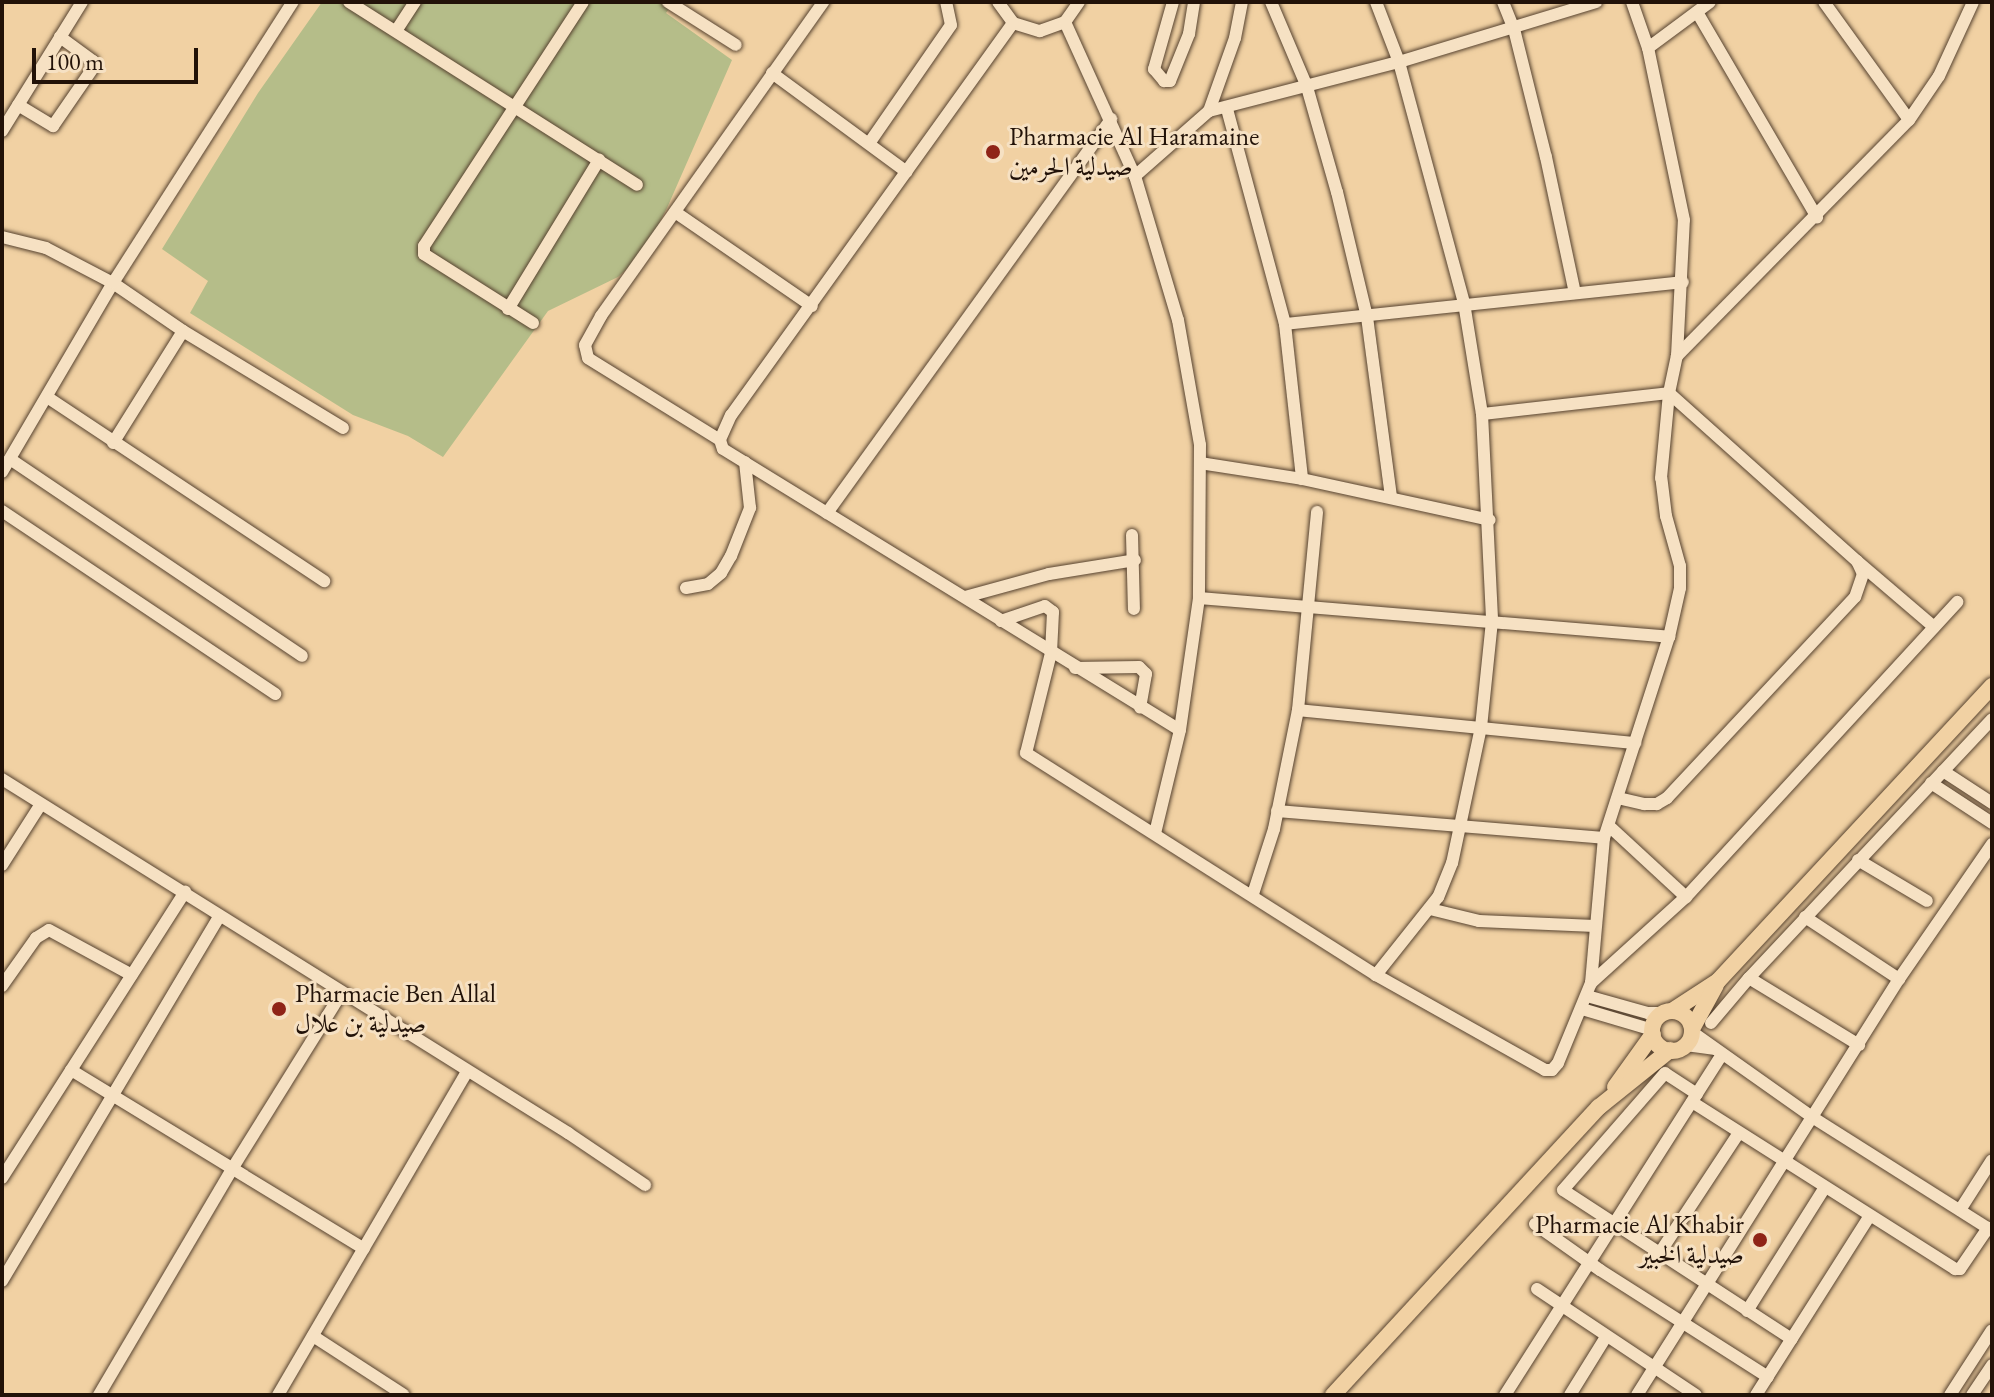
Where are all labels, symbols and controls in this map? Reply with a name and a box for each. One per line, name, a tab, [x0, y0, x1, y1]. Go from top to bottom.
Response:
scale bar	[36, 32, 202, 82]
text: 100 m	[46, 46, 104, 77]
place label: Pharmacie Al Haramaine صيدلية الحرمين	[1009, 121, 1259, 182]
marker: Pharmacie Al Haramaine صيدلية الحرمين	[984, 143, 1002, 161]
place label: Pharmacie Ben Allal صيدلية بن علال	[295, 978, 496, 1040]
marker: Pharmacie Ben Allal صيدلية بن علال	[270, 1000, 288, 1018]
place label: Pharmacie Al Khabir صيدلية الخبير	[1535, 1209, 1744, 1270]
marker: Pharmacie Al Khabir صيدلية الخبير	[1751, 1231, 1769, 1249]

